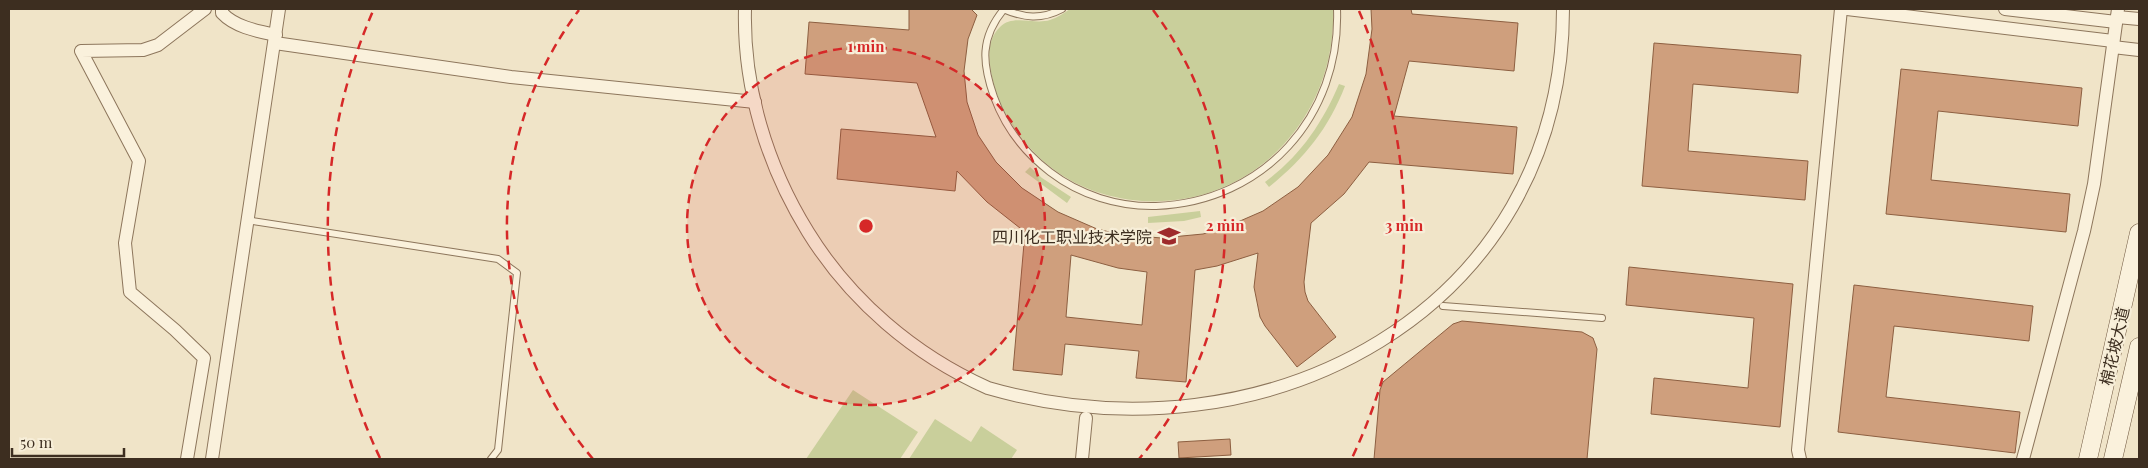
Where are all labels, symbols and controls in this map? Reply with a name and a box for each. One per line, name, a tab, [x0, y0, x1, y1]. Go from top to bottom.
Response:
text: 1 min	[848, 36, 885, 56]
text: 2 min	[1206, 215, 1245, 235]
text: 3 min	[1385, 215, 1424, 235]
centre of rings	[857, 217, 875, 235]
school or university icon: 四川化工职业技术学院	[1156, 223, 1182, 249]
place label: 四川化工职业技术学院	[992, 226, 1152, 247]
street label: 棉花坡大道	[2095, 305, 2133, 387]
scale bar	[12, 426, 125, 458]
text: 50 m	[20, 432, 53, 452]

